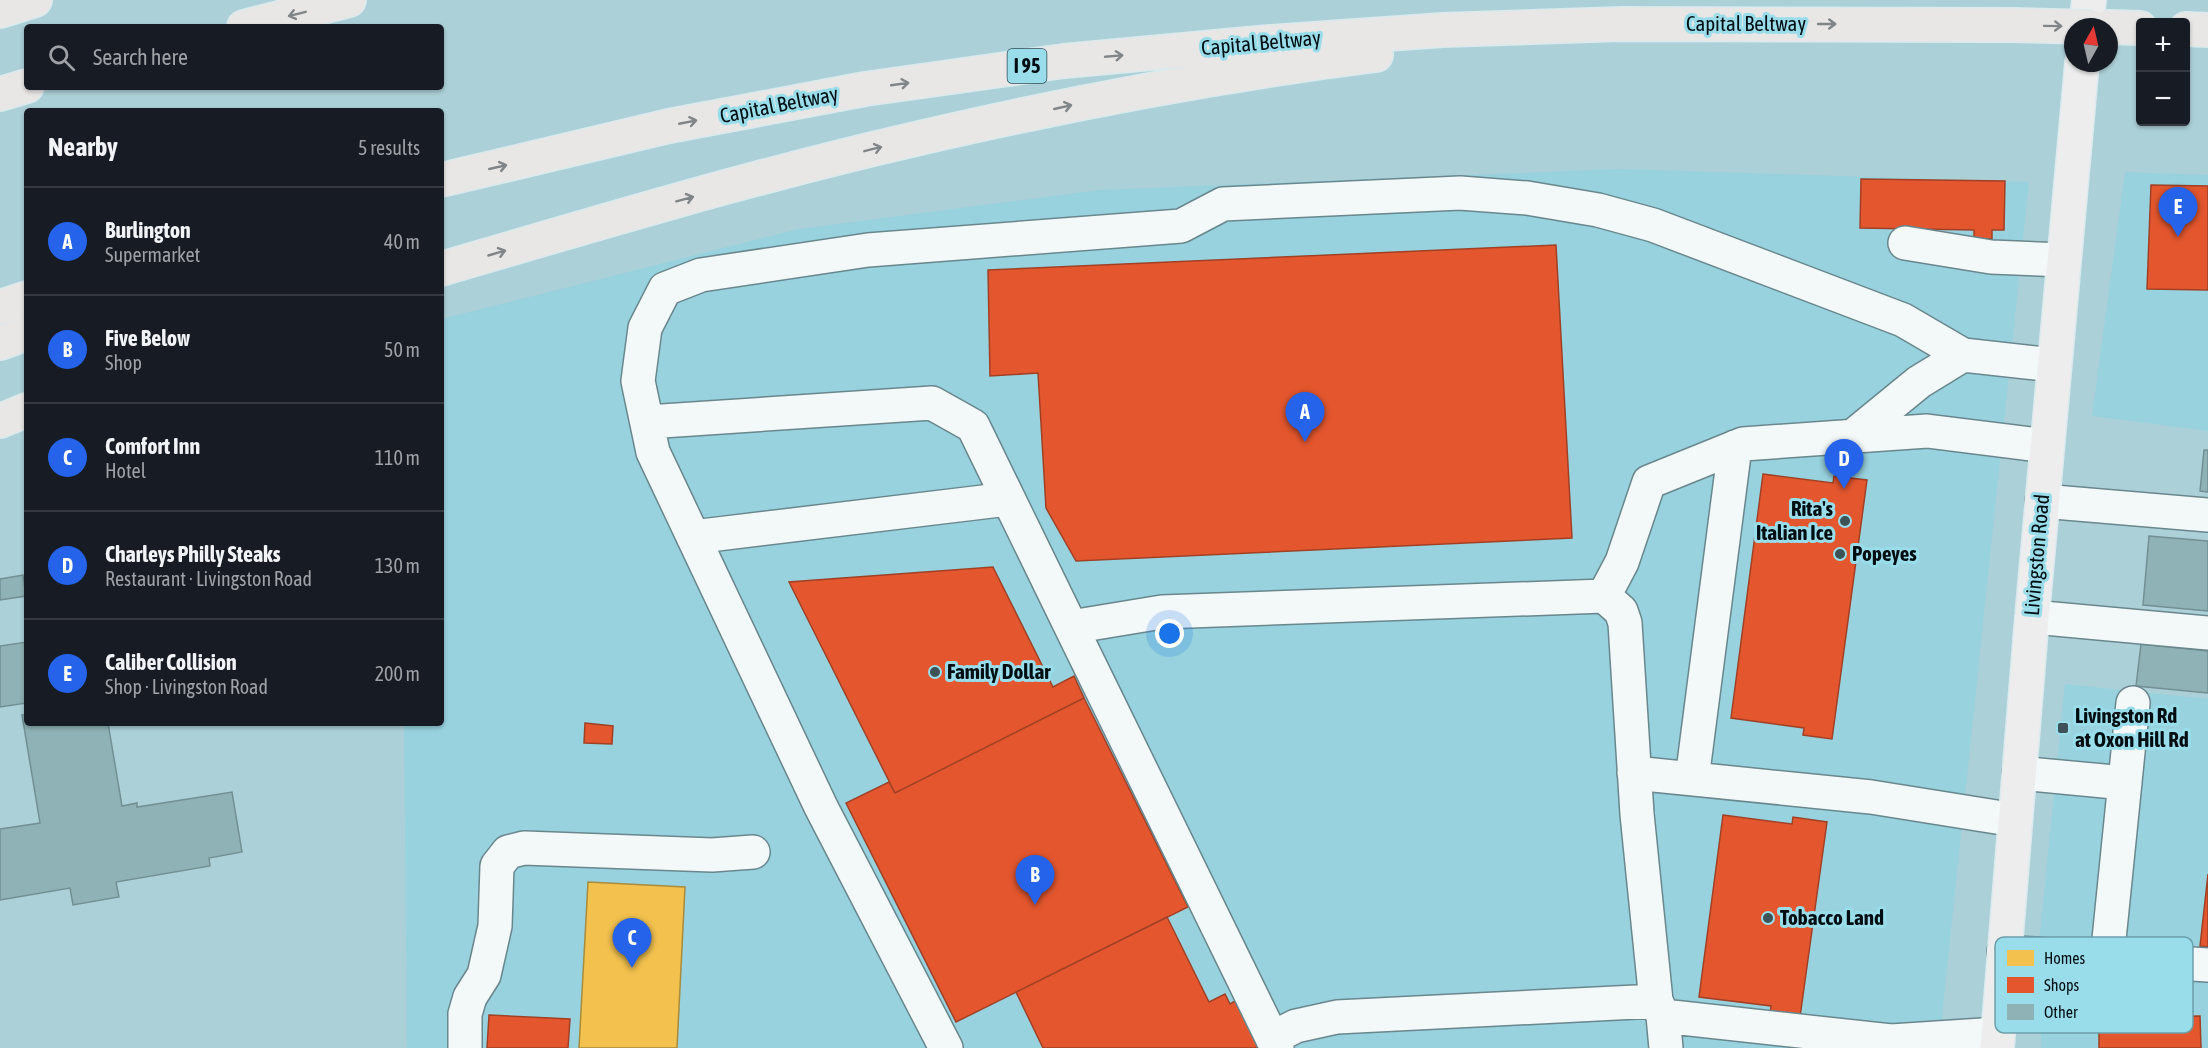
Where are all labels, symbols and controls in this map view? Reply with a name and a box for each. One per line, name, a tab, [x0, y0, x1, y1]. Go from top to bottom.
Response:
one-way arrow	[287, 8, 306, 20]
street label: Capital Beltway	[1686, 11, 1806, 35]
one-way arrow	[1817, 18, 1837, 30]
north arrow	[2064, 18, 2118, 72]
map controls	[2136, 18, 2190, 126]
button: +	[2136, 18, 2190, 72]
one-way arrow	[2042, 20, 2062, 32]
search box	[24, 24, 444, 90]
street label: Capital Beltway	[1200, 25, 1322, 59]
icon: search	[45, 41, 78, 74]
text: Search here	[93, 44, 188, 70]
road number: I 95	[1008, 49, 1046, 83]
one-way arrow	[1104, 50, 1124, 61]
button: −	[2136, 72, 2190, 126]
one-way arrow	[890, 79, 910, 90]
street label: Capital Beltway	[718, 81, 840, 127]
one-way arrow	[1054, 100, 1073, 112]
one-way arrow	[677, 117, 697, 128]
text: Nearby	[48, 132, 118, 162]
text: 5 results	[358, 136, 420, 159]
one-way arrow	[863, 143, 882, 155]
one-way arrow	[488, 160, 507, 172]
pin: E	[2158, 188, 2198, 237]
one-way arrow	[675, 193, 694, 205]
text: Burlington	[105, 217, 191, 243]
text: A	[63, 230, 72, 253]
text: 40 m	[384, 230, 420, 253]
text: Supermarket	[105, 243, 200, 266]
one-way arrow	[487, 247, 506, 258]
text: Five Below	[105, 325, 190, 351]
text: B	[63, 338, 72, 361]
text: 50 m	[384, 338, 420, 361]
text: Shop	[105, 351, 142, 374]
pin: A	[1286, 392, 1324, 442]
text: Comfort Inn	[105, 433, 200, 459]
pin: D	[1824, 440, 1864, 489]
text: C	[63, 446, 72, 469]
text: 110 m	[375, 446, 420, 469]
text: Hotel	[105, 459, 146, 482]
street label: Livingston Road	[2019, 493, 2053, 617]
place label: Rita's Italian Ice	[1756, 496, 1834, 544]
marker: Rita's Italian Ice	[1838, 514, 1852, 528]
text: Charleys Philly Steaks	[105, 541, 281, 567]
place label: Popeyes	[1852, 541, 1917, 565]
marker: Popeyes	[1833, 547, 1847, 561]
text: D	[62, 554, 73, 577]
text: 130 m	[375, 554, 420, 577]
text: Restaurant · Livingston Road	[105, 567, 312, 590]
your location	[1155, 619, 1184, 648]
text: Caliber Collision	[105, 649, 237, 675]
place label: Family Dollar	[947, 659, 1051, 683]
text: E	[63, 662, 72, 685]
text: 200 m	[375, 662, 420, 685]
marker: Family Dollar	[928, 665, 942, 679]
text: Shop · Livingston Road	[105, 675, 268, 698]
place label: Livingston Rd at Oxon Hill Rd	[2075, 703, 2189, 751]
marker: Livingston Rd at Oxon Hill Rd	[2056, 721, 2070, 735]
pin: B	[1016, 856, 1054, 905]
place label: Tobacco Land	[1780, 905, 1884, 929]
marker: Tobacco Land	[1761, 911, 1775, 925]
pin: C	[612, 918, 652, 968]
legend	[1995, 937, 2193, 1033]
text: Homes	[2044, 949, 2086, 967]
text: Shops	[2044, 976, 2080, 995]
text: Other	[2044, 1003, 2078, 1021]

